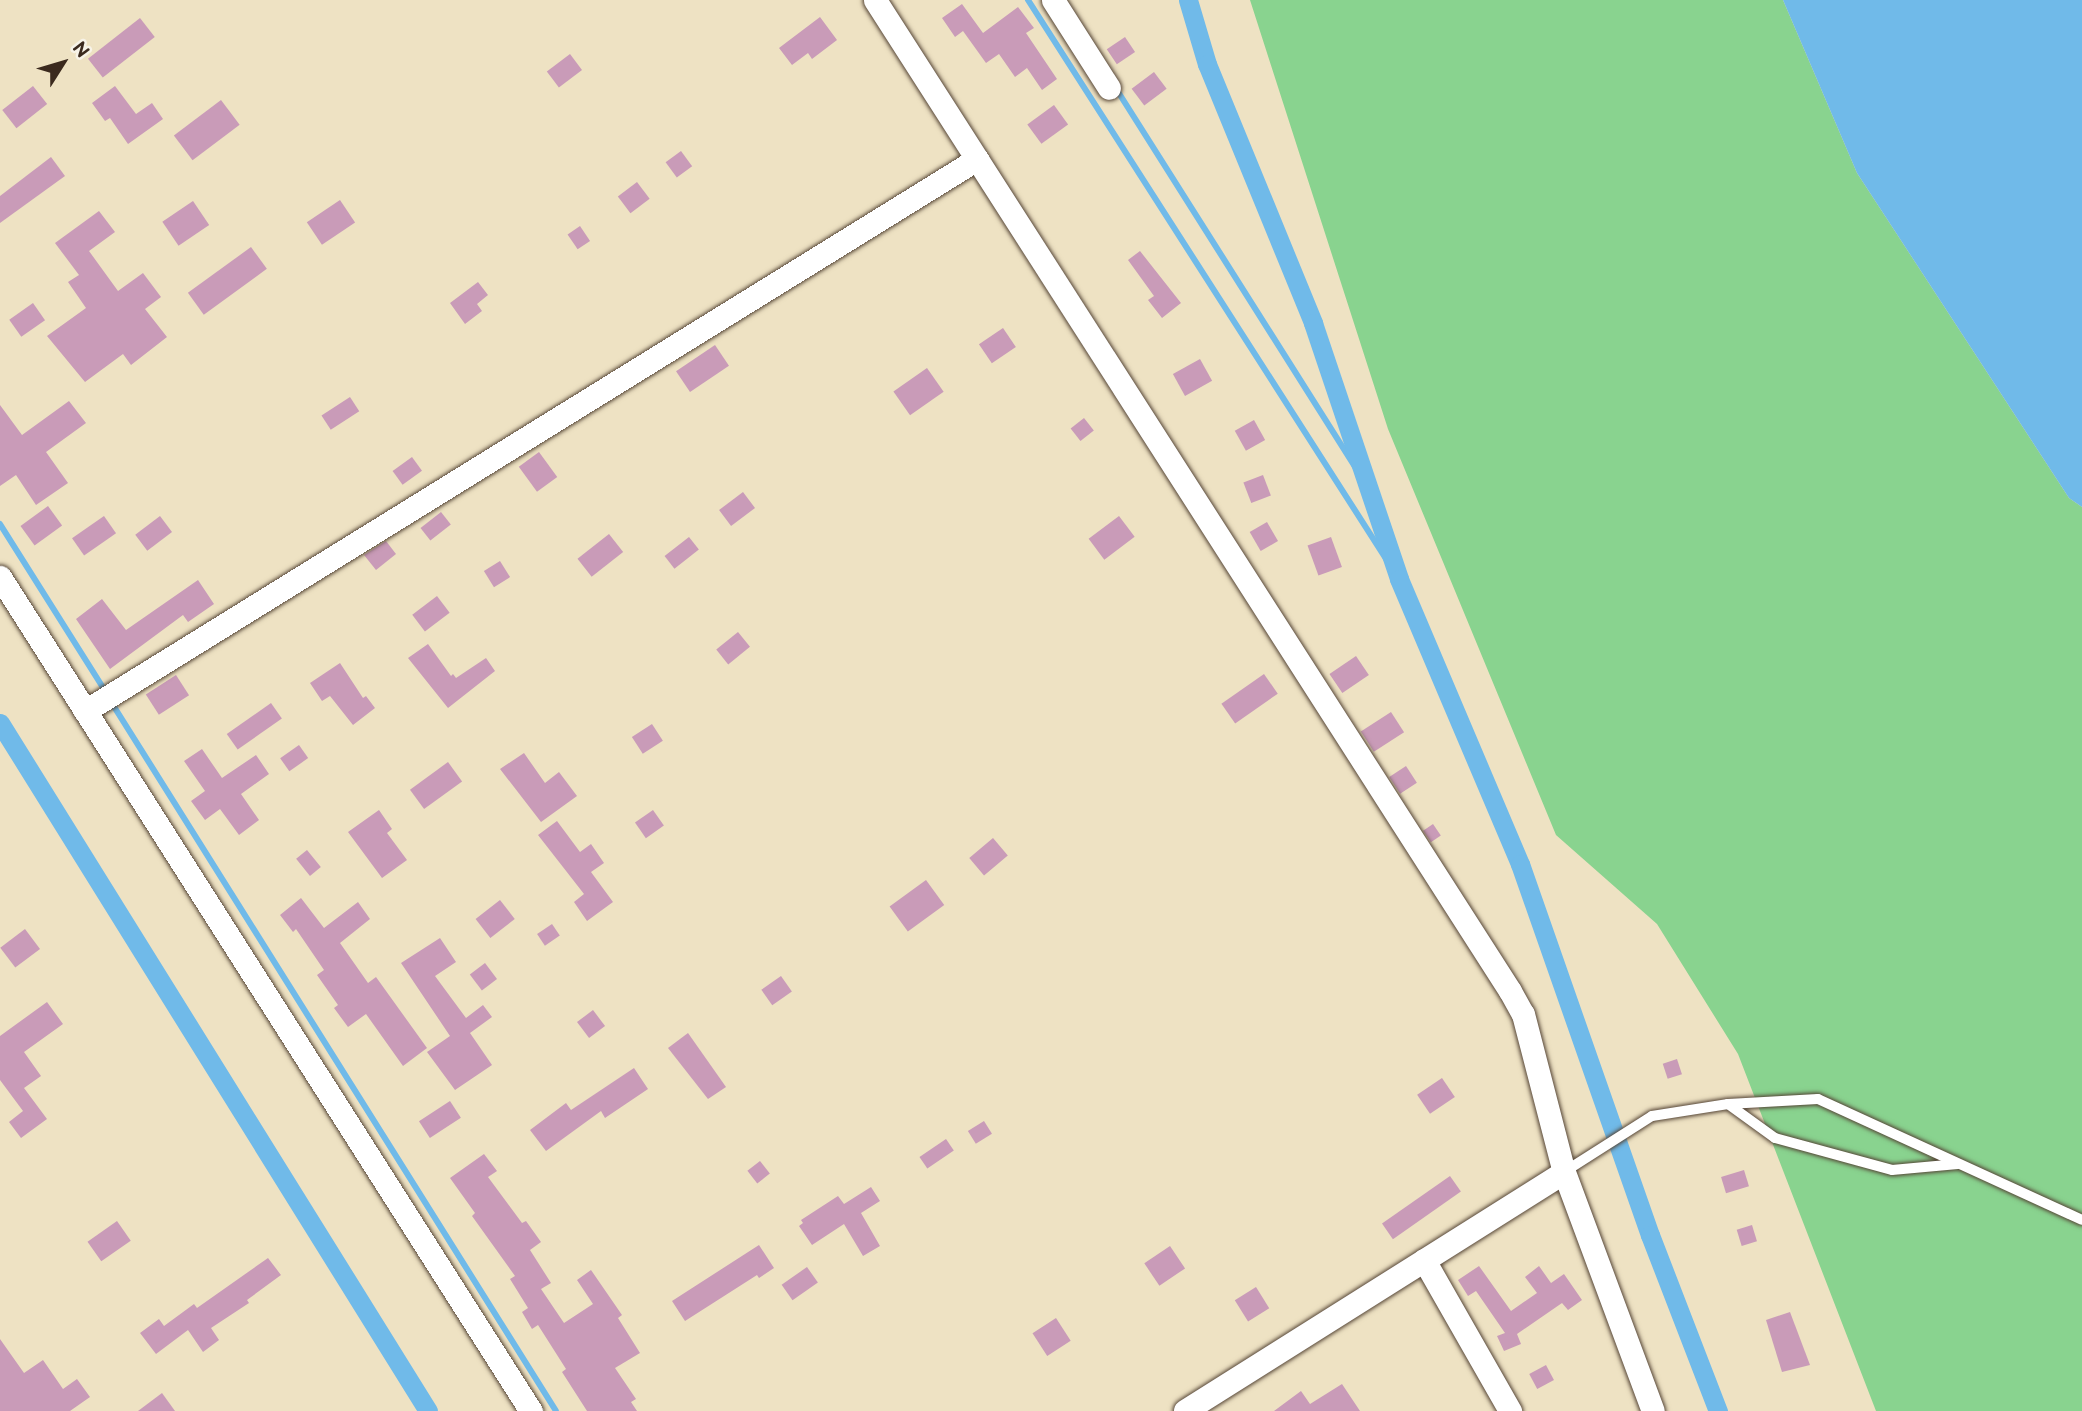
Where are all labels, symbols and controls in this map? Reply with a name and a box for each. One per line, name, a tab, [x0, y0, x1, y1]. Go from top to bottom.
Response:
north arrow	[28, 28, 98, 98]
text: N	[67, 37, 94, 63]

